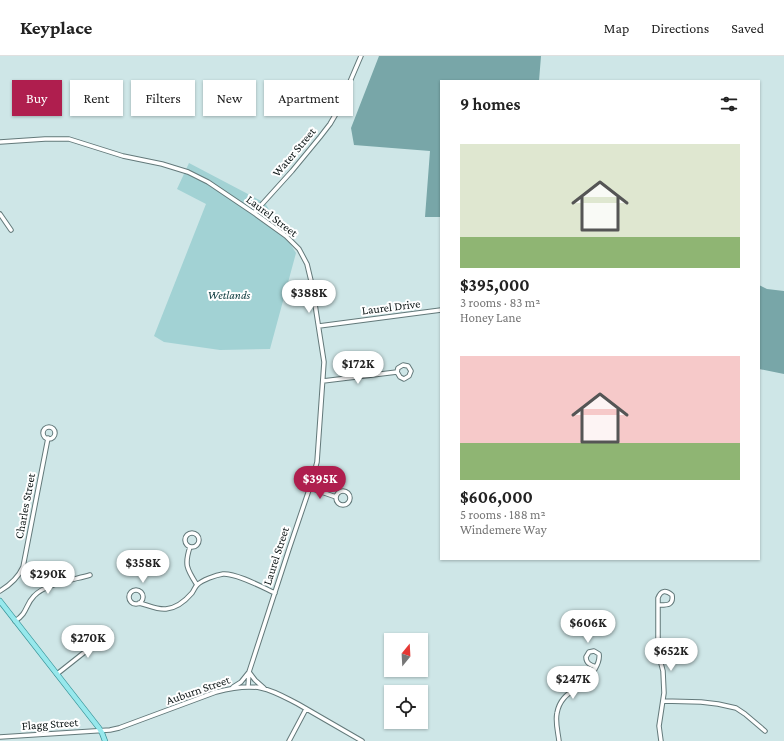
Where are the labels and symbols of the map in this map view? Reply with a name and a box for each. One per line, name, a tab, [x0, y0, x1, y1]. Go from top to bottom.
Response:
street label: Water Street	[269, 124, 319, 179]
street label: Laurel Street	[244, 192, 301, 240]
pin: $388K	[281, 280, 337, 314]
park label: Wetlands	[208, 288, 251, 302]
street label: Laurel Drive	[361, 296, 421, 318]
pin: $172K	[330, 351, 386, 385]
pin: $395K	[292, 466, 348, 500]
street label: Charles Street	[12, 471, 38, 540]
street label: Laurel Street	[260, 524, 292, 587]
pin: $358K	[115, 550, 171, 584]
pin: $290K	[20, 561, 76, 595]
pin: $606K	[560, 610, 616, 644]
pin: $270K	[60, 625, 116, 659]
north arrow	[384, 633, 428, 677]
pin: $652K	[643, 638, 699, 672]
pin: $247K	[545, 666, 601, 700]
street label: Auburn Street	[164, 672, 233, 707]
street label: Flagg Street	[21, 715, 80, 733]

